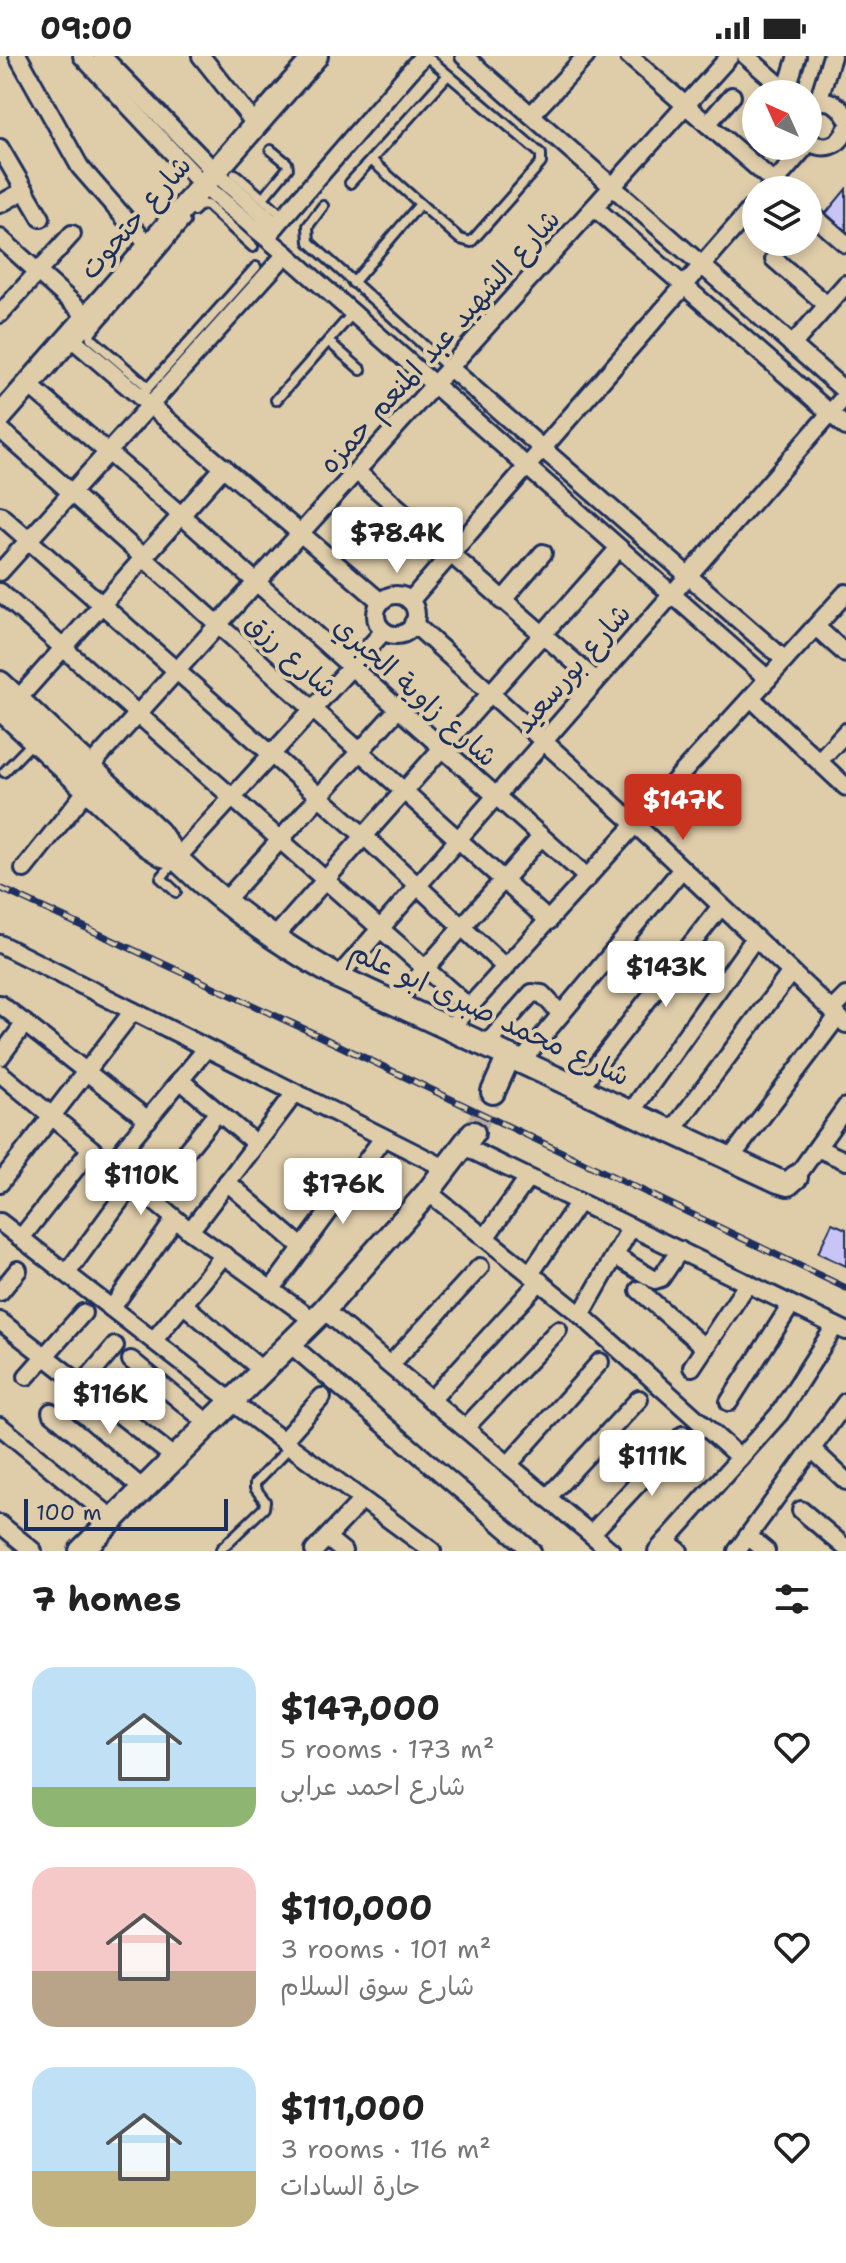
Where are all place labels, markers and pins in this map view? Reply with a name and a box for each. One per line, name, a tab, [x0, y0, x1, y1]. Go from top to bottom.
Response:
pin: $78.4K	[332, 507, 462, 575]
pin: $147K	[627, 774, 739, 842]
pin: $143K	[610, 941, 722, 1009]
pin: $110K	[85, 1149, 197, 1217]
pin: $176K	[287, 1158, 399, 1226]
pin: $116K	[54, 1368, 166, 1436]
pin: $111K	[596, 1430, 708, 1498]

